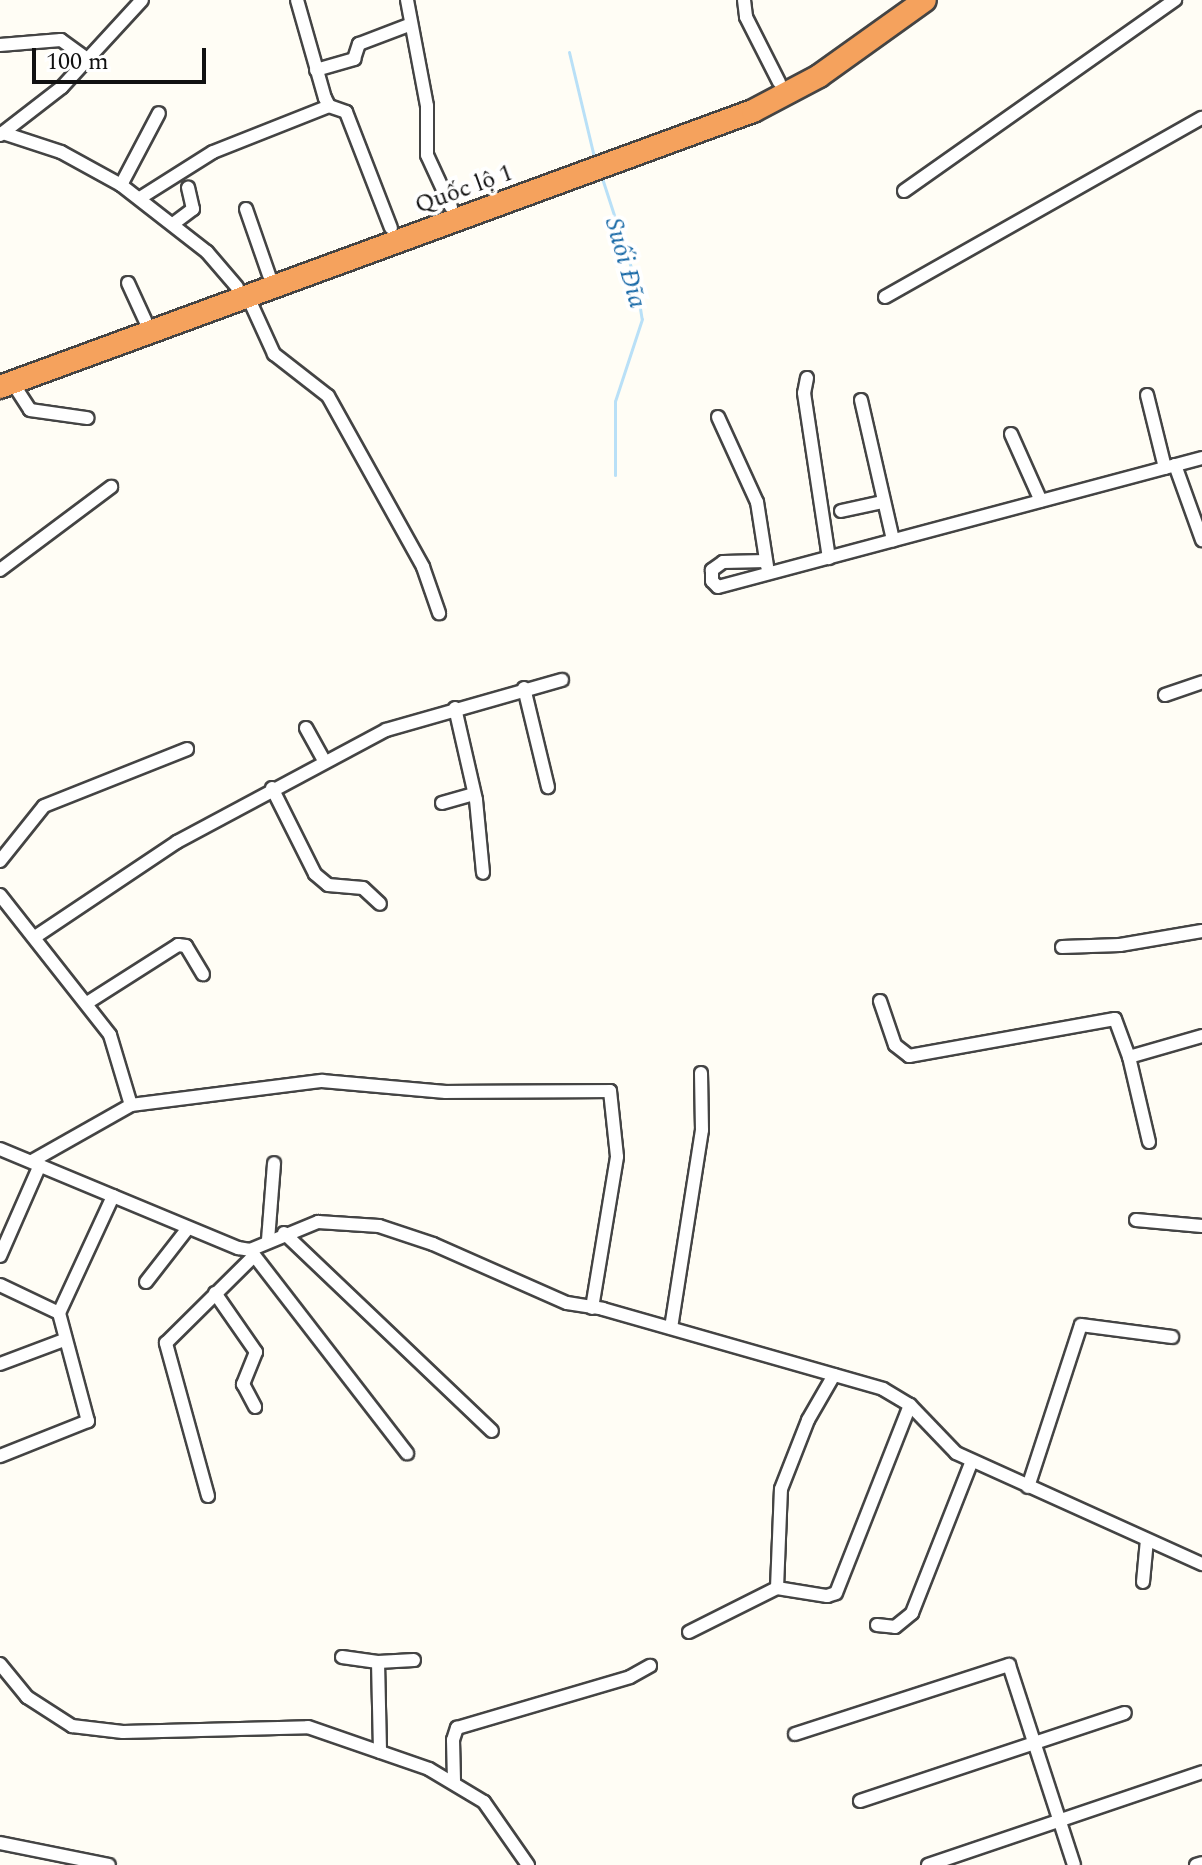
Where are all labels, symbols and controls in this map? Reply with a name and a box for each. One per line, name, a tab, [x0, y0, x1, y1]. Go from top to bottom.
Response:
scale bar	[36, 32, 210, 82]
text: 100 m	[46, 44, 109, 80]
street label: Quốc lộ 1	[411, 159, 517, 221]
water label: Suối Đĩa	[597, 214, 653, 312]

